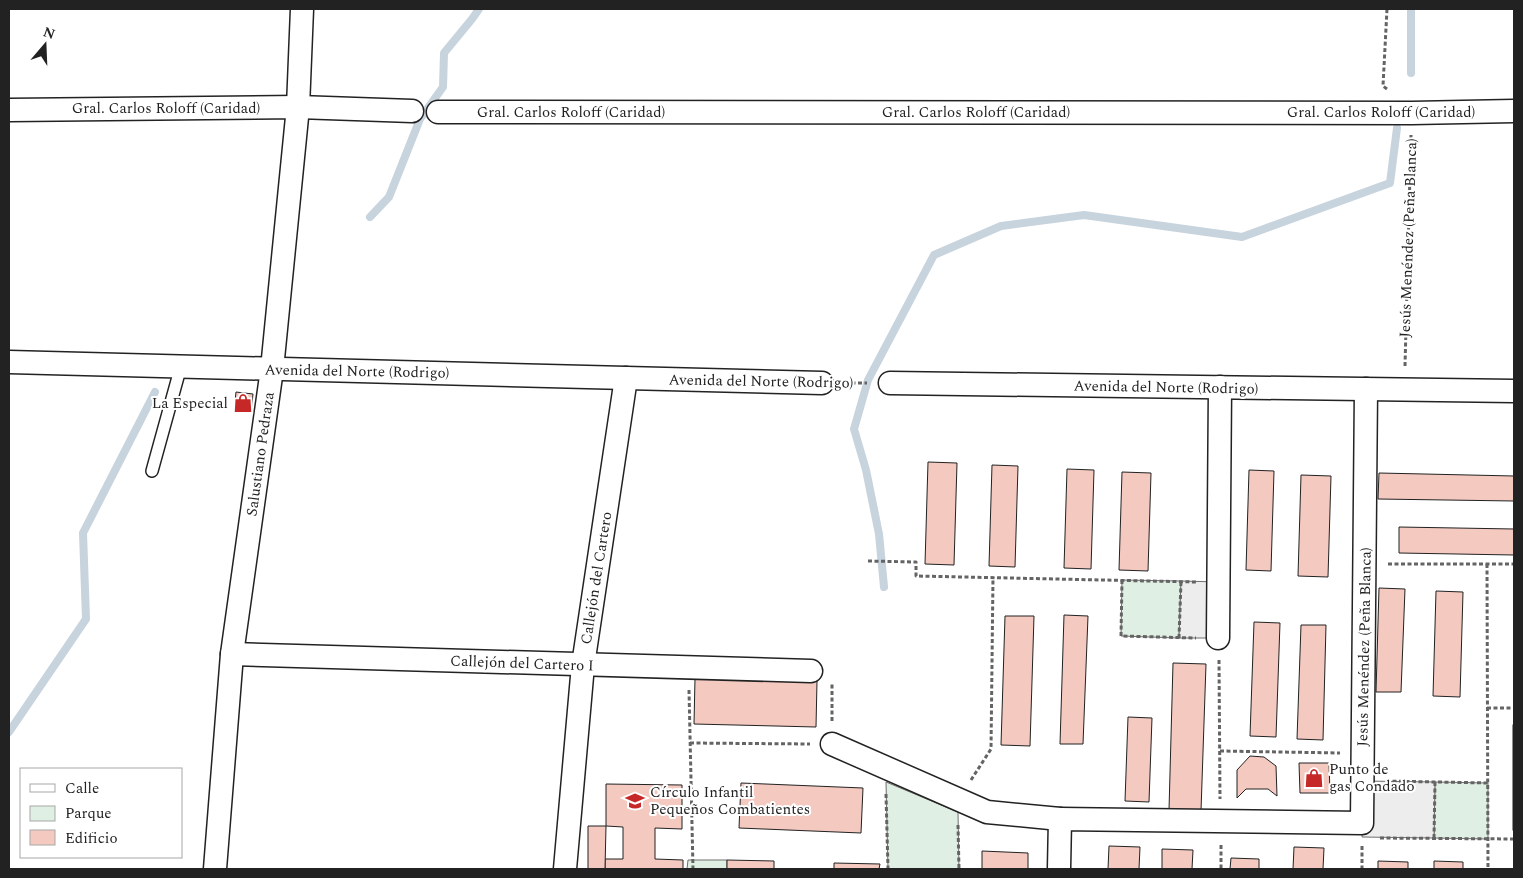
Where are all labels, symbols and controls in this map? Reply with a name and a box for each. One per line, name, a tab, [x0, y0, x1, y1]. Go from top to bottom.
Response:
north arrow	[20, 20, 70, 70]
text: N	[40, 21, 58, 45]
street label: Gral. Carlos Roloff (Caridad)	[72, 97, 260, 120]
street label: Gral. Carlos Roloff (Caridad)	[477, 101, 665, 124]
street label: Gral. Carlos Roloff (Caridad)	[882, 101, 1070, 124]
street label: Gral. Carlos Roloff (Caridad)	[1287, 101, 1475, 124]
street label: Jesús Menéndez (Peña Blanca)	[1394, 138, 1423, 338]
street label: Avenida del Norte (Rodrigo)	[264, 358, 450, 385]
street label: Avenida del Norte (Rodrigo)	[668, 368, 854, 395]
street label: Avenida del Norte (Rodrigo)	[1073, 374, 1259, 401]
street label: Salustiano Pedraza	[240, 390, 281, 518]
place label: La Especial	[152, 392, 228, 415]
shop icon: La Especial	[232, 392, 254, 414]
street label: Callejón del Cartero	[575, 510, 618, 646]
street label: Jesús Menéndez (Peña Blanca)	[1351, 547, 1378, 747]
street label: Callejón del Cartero I	[450, 649, 594, 678]
place label: Punto de gas Condado	[1329, 758, 1415, 798]
shop icon: Punto de gas Condado	[1303, 767, 1325, 789]
legend	[20, 768, 182, 858]
text: Calle	[65, 777, 99, 800]
place label: Círculo Infantil Pequeños Combatientes	[650, 781, 810, 821]
school or university icon: Círculo Infantil Pequeños Combatientes	[624, 790, 646, 812]
text: Parque	[65, 802, 112, 825]
text: Edificio	[65, 827, 118, 850]

